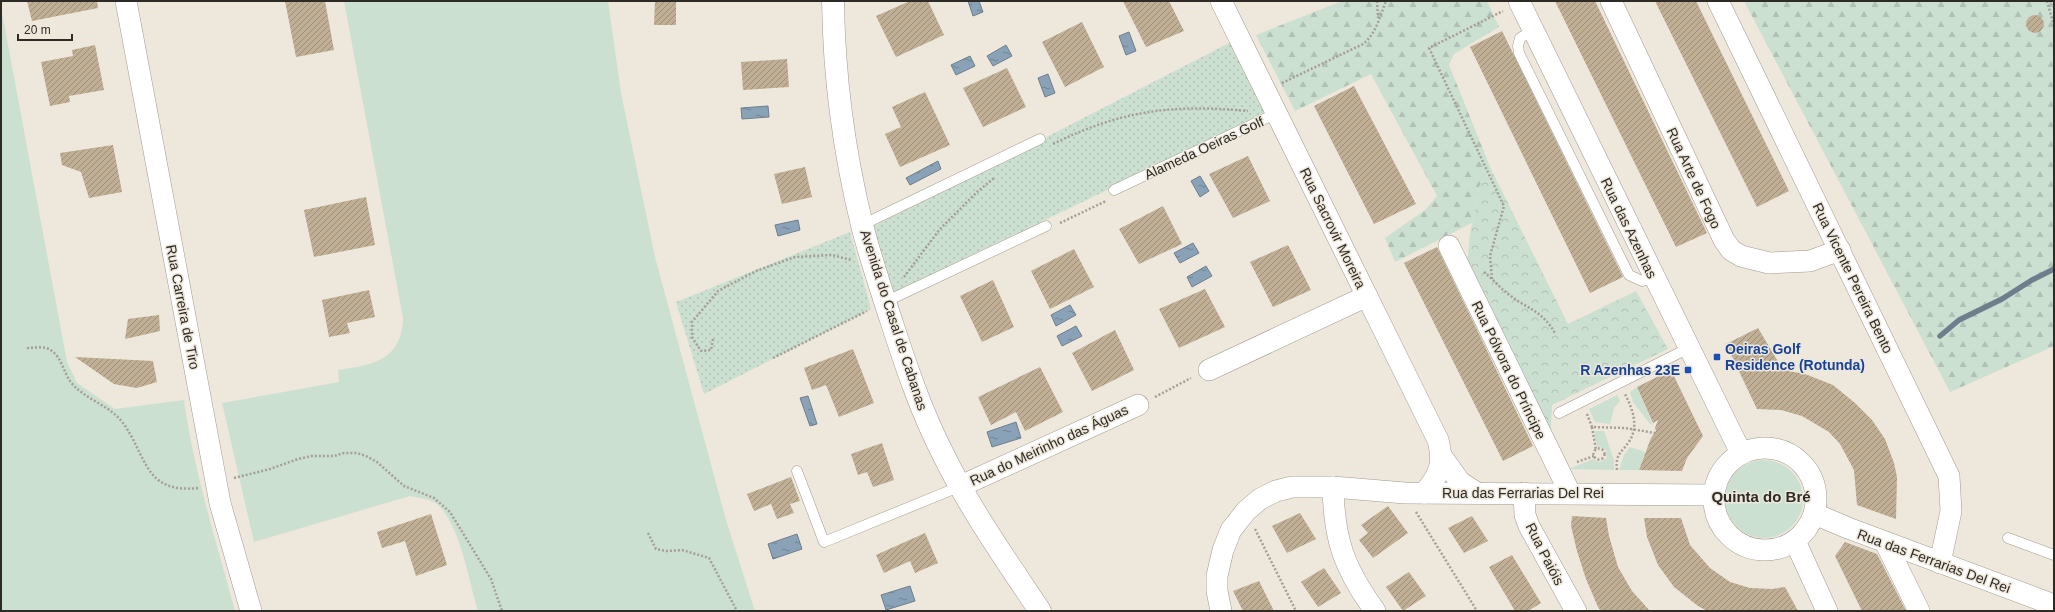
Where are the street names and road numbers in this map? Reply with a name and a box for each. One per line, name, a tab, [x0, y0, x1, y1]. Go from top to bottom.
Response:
street label: Alameda Oeiras Golf	[1142, 113, 1266, 183]
street label: Rua Arte de Fogo	[1664, 125, 1725, 231]
street label: Rua Sacrovir Moreira	[1297, 165, 1369, 291]
street label: Rua das Azenhas	[1598, 175, 1660, 281]
street label: Rua Vicente Pereira Bento	[1810, 200, 1897, 356]
street label: Avenida do Casal de Cabanas	[857, 228, 931, 412]
street label: Rua Carreira de Tiro	[163, 243, 203, 371]
street label: Rua Pólvora do Príncipe	[1469, 298, 1550, 442]
street label: Rua do Meirinho das Águas	[967, 401, 1131, 489]
street label: Rua das Ferrarias Del Rei	[1442, 485, 1604, 501]
street label: Rua Paióis	[1523, 520, 1567, 588]
street label: Rua das Ferrarias Del Rei	[1855, 526, 2013, 596]

